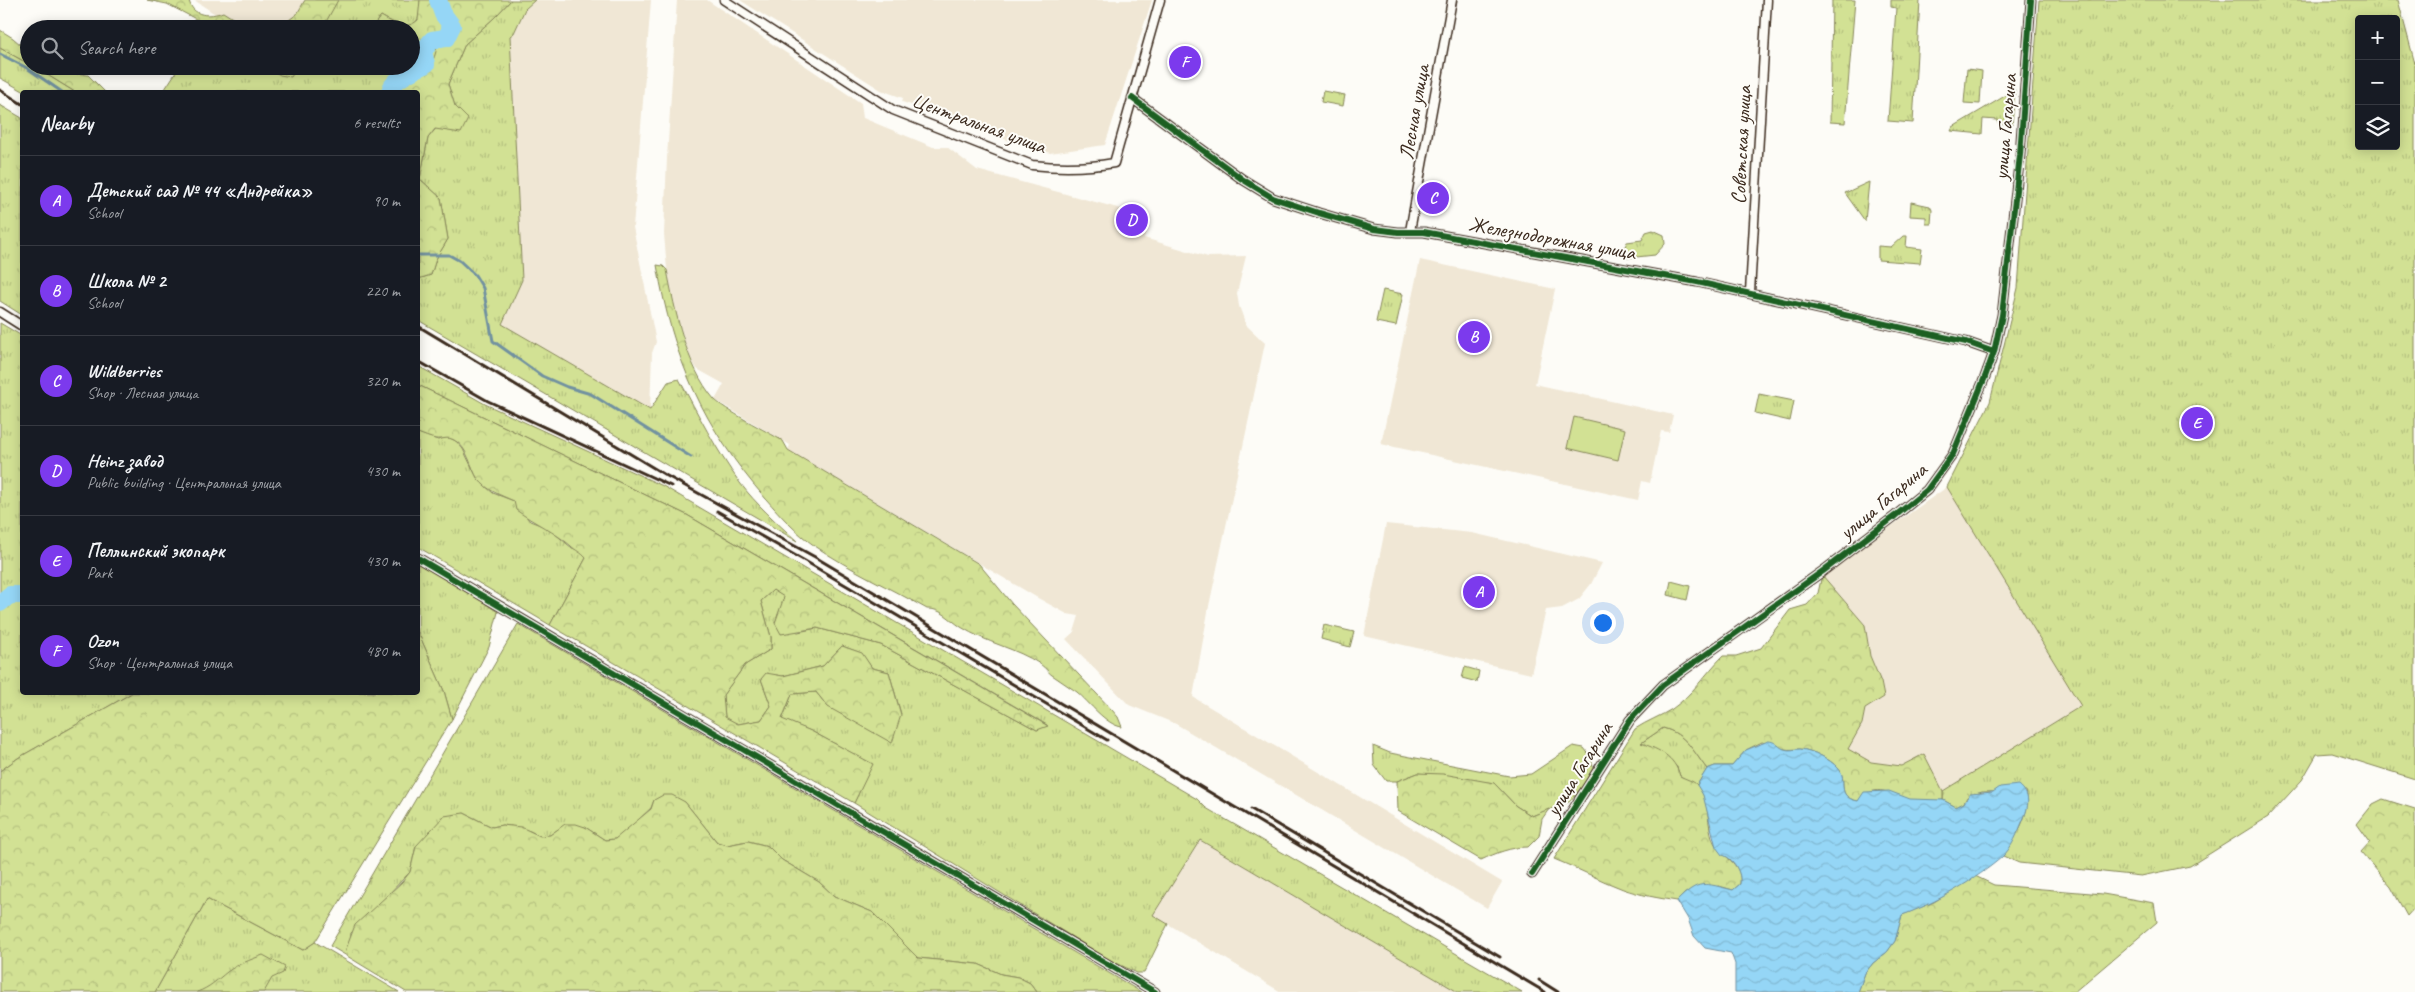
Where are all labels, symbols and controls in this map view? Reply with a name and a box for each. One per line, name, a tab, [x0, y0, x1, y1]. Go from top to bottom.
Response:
map controls	[2355, 15, 2400, 150]
button: +	[2355, 15, 2400, 60]
search box	[20, 20, 420, 75]
icon: search	[38, 34, 66, 62]
text: Search here	[78, 36, 155, 60]
pin: F	[1169, 43, 1201, 81]
street label: Лесная улица	[1393, 60, 1436, 162]
button: −	[2355, 60, 2400, 105]
street label: улица Гагарина	[1987, 71, 2023, 183]
street label: Советская улица	[1725, 83, 1757, 205]
street label: Центральная улица	[908, 87, 1051, 160]
button: layers	[2355, 105, 2400, 150]
text: Nearby	[40, 110, 93, 136]
text: 6 results	[353, 113, 400, 133]
text: Детский сад № 44 «Андрейка»	[87, 179, 313, 203]
pin: C	[1417, 179, 1449, 217]
text: A	[52, 191, 60, 211]
text: 90 m	[373, 191, 400, 211]
pin: D	[1116, 201, 1148, 239]
text: School	[87, 203, 121, 223]
street label: Железнодорожная улица	[1467, 211, 1639, 266]
text: Школа № 2	[87, 269, 166, 293]
text: B	[52, 281, 60, 301]
text: 220 m	[366, 281, 400, 301]
text: School	[87, 293, 121, 313]
pin: B	[1458, 318, 1490, 356]
text: Wildberries	[87, 359, 161, 383]
text: C	[52, 371, 60, 391]
text: 320 m	[366, 371, 400, 391]
text: Shop · Лесная улица	[87, 383, 198, 403]
pin: E	[2181, 404, 2213, 442]
text: Heinz завод	[87, 449, 163, 473]
street label: улица Гагарина	[1832, 456, 1933, 546]
text: D	[51, 461, 61, 481]
text: 430 m	[366, 461, 400, 481]
text: Public building · Центральная улица	[87, 473, 281, 493]
text: Пеллинский экопарк	[87, 539, 224, 563]
text: E	[52, 551, 60, 571]
text: 430 m	[366, 551, 400, 571]
text: Park	[87, 563, 112, 583]
pin: A	[1463, 573, 1495, 611]
your location	[1590, 610, 1616, 636]
text: Ozon	[87, 629, 119, 653]
text: F	[52, 641, 60, 661]
text: 480 m	[366, 641, 400, 661]
text: Shop · Центральная улица	[87, 653, 232, 673]
street label: улица Гагарина	[1539, 715, 1619, 823]

